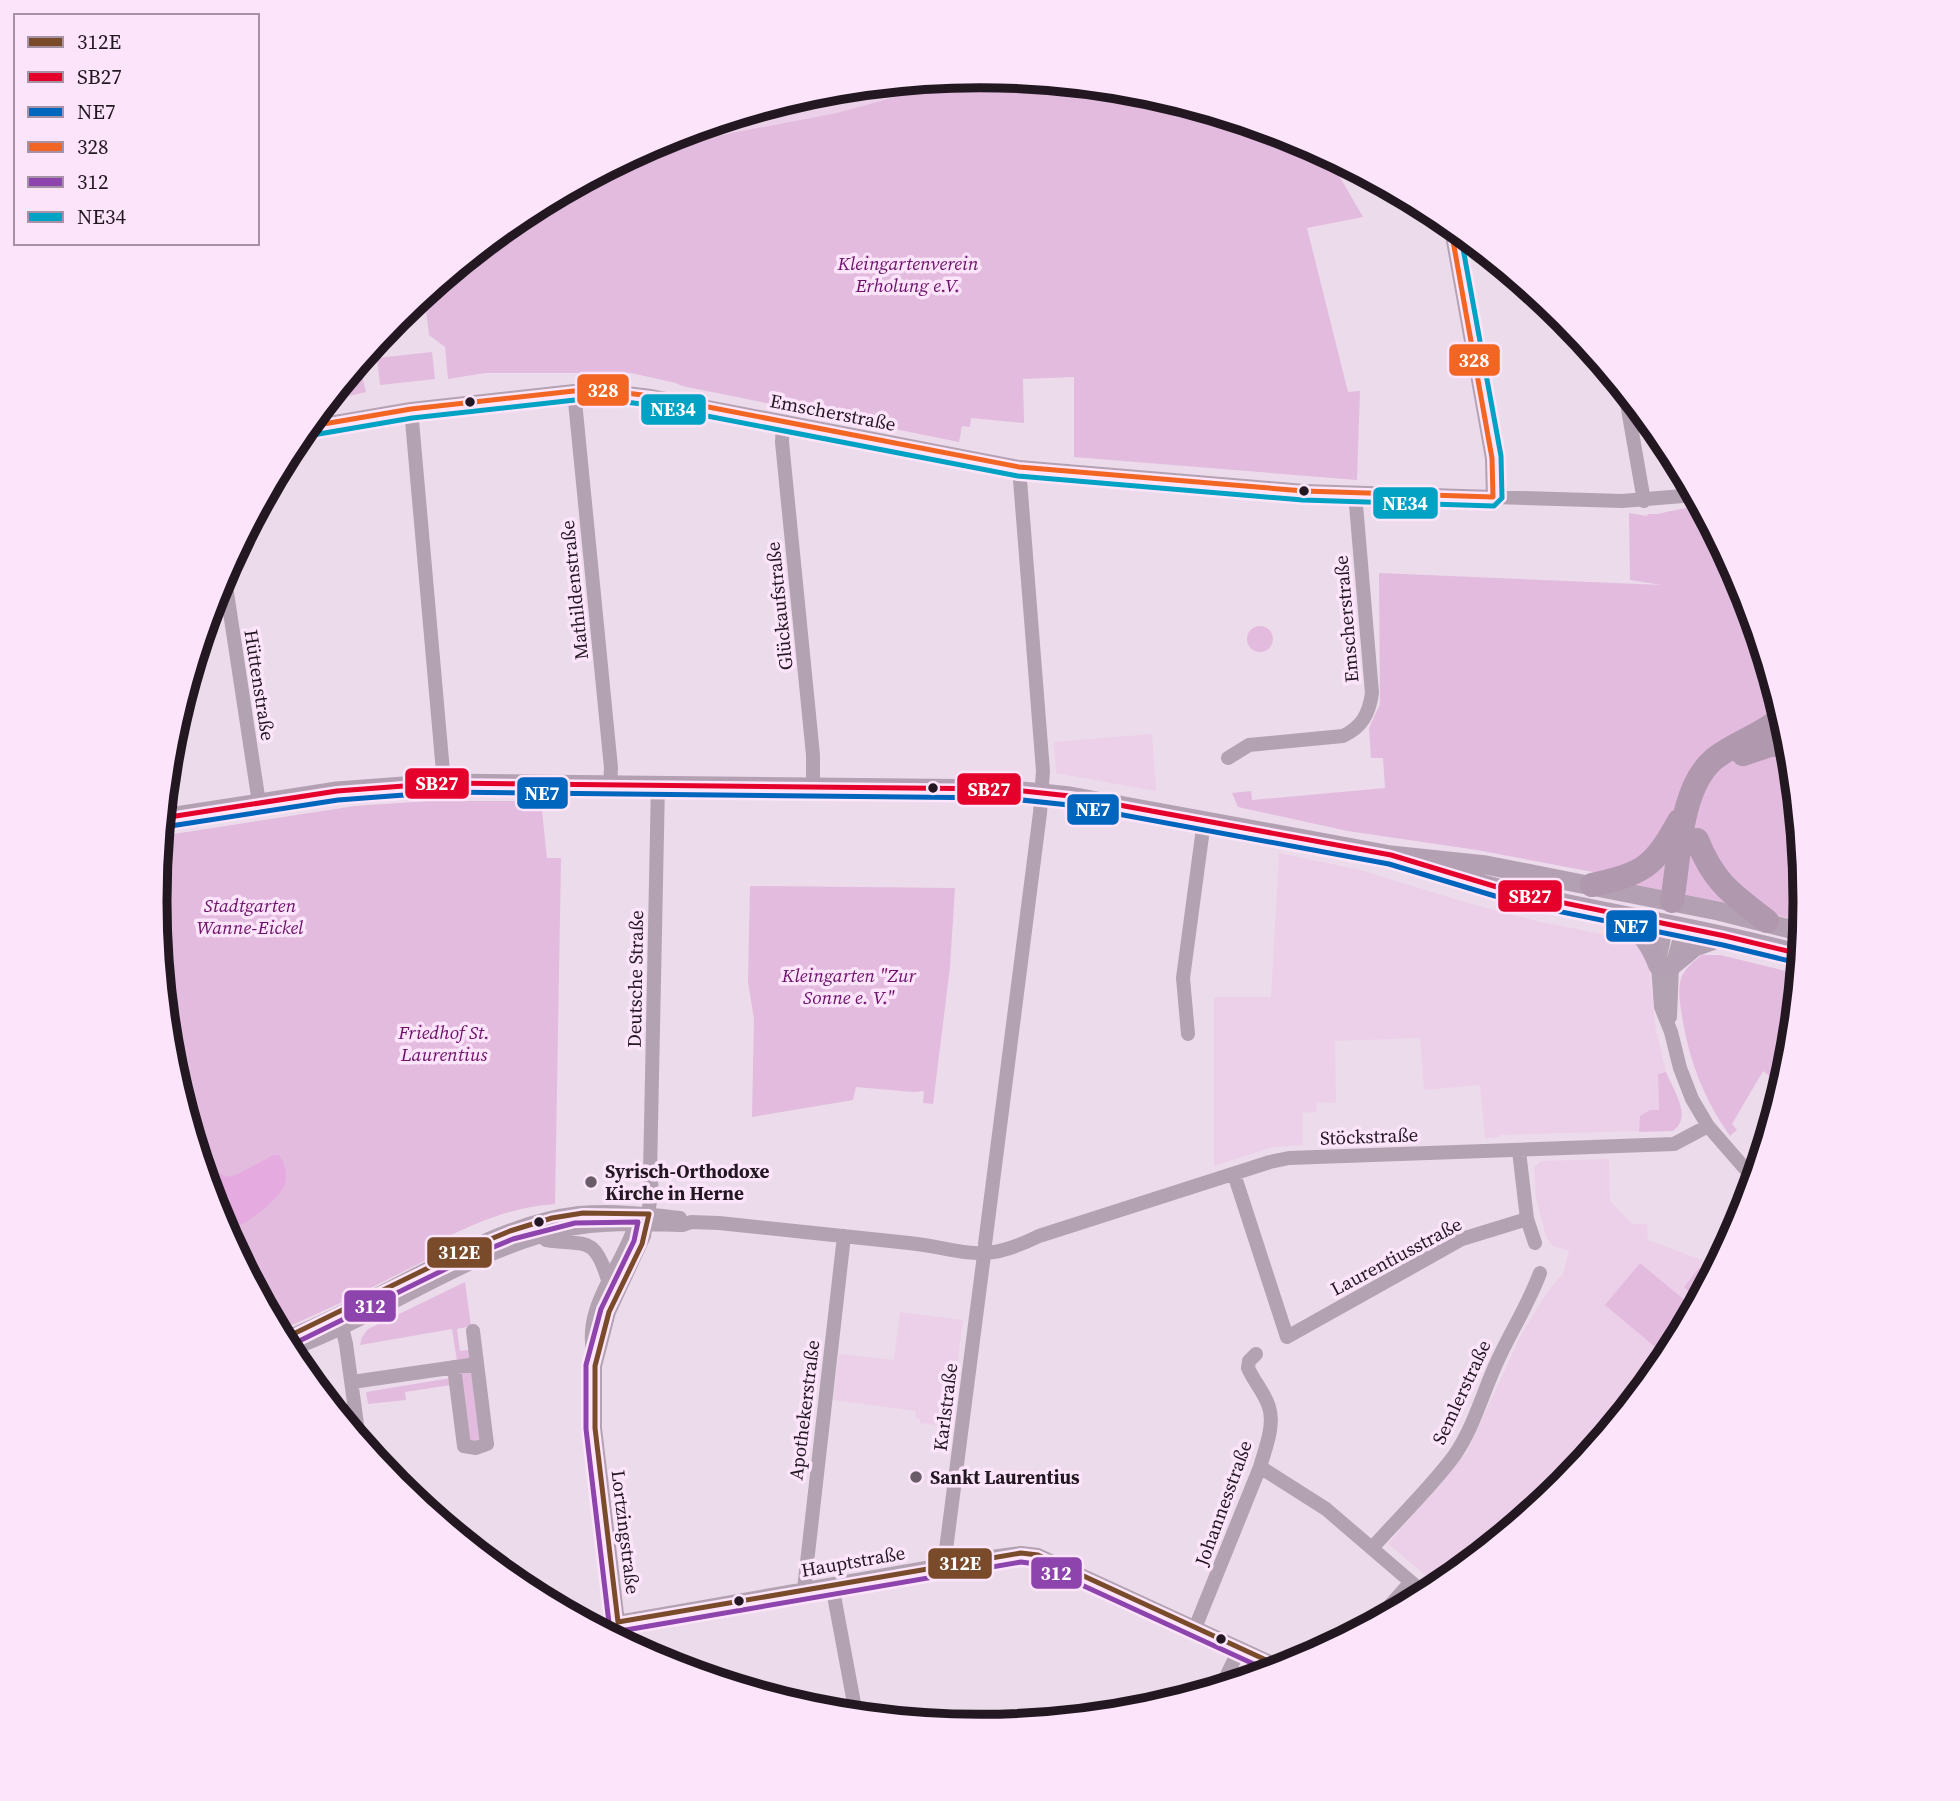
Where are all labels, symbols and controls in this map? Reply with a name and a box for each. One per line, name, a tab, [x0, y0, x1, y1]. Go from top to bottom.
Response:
legend	[14, 14, 259, 245]
text: 312E	[77, 27, 121, 56]
text: SB27	[77, 62, 122, 91]
text: NE7	[77, 97, 115, 126]
text: 328	[77, 132, 109, 161]
text: 312	[77, 167, 109, 196]
text: NE34	[77, 202, 126, 231]
park label: Kleingartenverein Erholung e.V.	[836, 250, 979, 298]
line badge: 328	[1448, 343, 1501, 377]
text: 328	[1459, 347, 1489, 373]
line badge: 328	[576, 373, 630, 407]
text: 328	[588, 377, 618, 403]
street label: Emscherstraße	[768, 387, 898, 437]
line badge: NE34	[640, 393, 707, 426]
unlabelled marker	[463, 395, 477, 409]
text: NE34	[650, 396, 696, 422]
unlabelled marker	[1297, 484, 1311, 498]
line badge: NE34	[1372, 486, 1439, 520]
text: NE34	[1382, 490, 1428, 516]
street label: Mathildenstraße	[554, 519, 594, 661]
street label: Glückaufstraße	[759, 540, 799, 672]
street label: Emscherstraße	[1327, 554, 1365, 684]
street label: Hüttenstraße	[238, 628, 282, 742]
line badge: SB27	[404, 767, 470, 800]
text: SB27	[415, 770, 459, 796]
line badge: SB27	[956, 772, 1022, 806]
line badge: NE7	[516, 776, 569, 810]
text: SB27	[967, 776, 1011, 802]
text: NE7	[524, 780, 560, 806]
unlabelled marker	[926, 781, 940, 795]
line badge: NE7	[1066, 793, 1120, 826]
text: NE7	[1075, 796, 1111, 822]
line badge: SB27	[1497, 879, 1563, 913]
text: SB27	[1508, 883, 1552, 909]
park label: Stadtgarten Wanne-Eickel	[197, 892, 304, 940]
line badge: NE7	[1605, 909, 1658, 943]
street label: Deutsche Straße	[621, 910, 649, 1048]
text: NE7	[1613, 913, 1649, 939]
park label: Kleingarten "Zur Sonne e. V."	[781, 962, 918, 1010]
park label: Friedhof St. Laurentius	[397, 1019, 490, 1067]
street label: Stöckstraße	[1319, 1121, 1419, 1151]
place label: Syrisch-Orthodoxe Kirche in Herne	[605, 1158, 770, 1206]
marker: Syrisch-Orthodoxe Kirche in Herne	[583, 1174, 599, 1190]
street label: Laurentiusstraße	[1326, 1210, 1466, 1302]
unlabelled marker	[532, 1215, 546, 1229]
line badge: 312E	[426, 1236, 493, 1269]
text: 312E	[438, 1239, 480, 1265]
line badge: 312	[343, 1289, 397, 1323]
text: 312	[355, 1293, 385, 1319]
street label: Semlerstraße	[1425, 1335, 1497, 1449]
street label: Apothekerstraße	[783, 1339, 825, 1481]
street label: Karlstraße	[927, 1362, 963, 1452]
street label: Johannesstraße	[1188, 1437, 1258, 1570]
place label: Sankt Laurentius	[930, 1464, 1080, 1490]
street label: Lortzingstraße	[605, 1468, 647, 1596]
marker: Sankt Laurentius	[908, 1469, 924, 1485]
street label: Hauptstraße	[799, 1539, 907, 1583]
line badge: 312E	[927, 1547, 993, 1580]
text: 312E	[939, 1550, 981, 1576]
line badge: 312	[1030, 1556, 1083, 1590]
text: 312	[1041, 1560, 1071, 1586]
unlabelled marker	[732, 1594, 746, 1608]
unlabelled marker	[1214, 1632, 1228, 1646]

